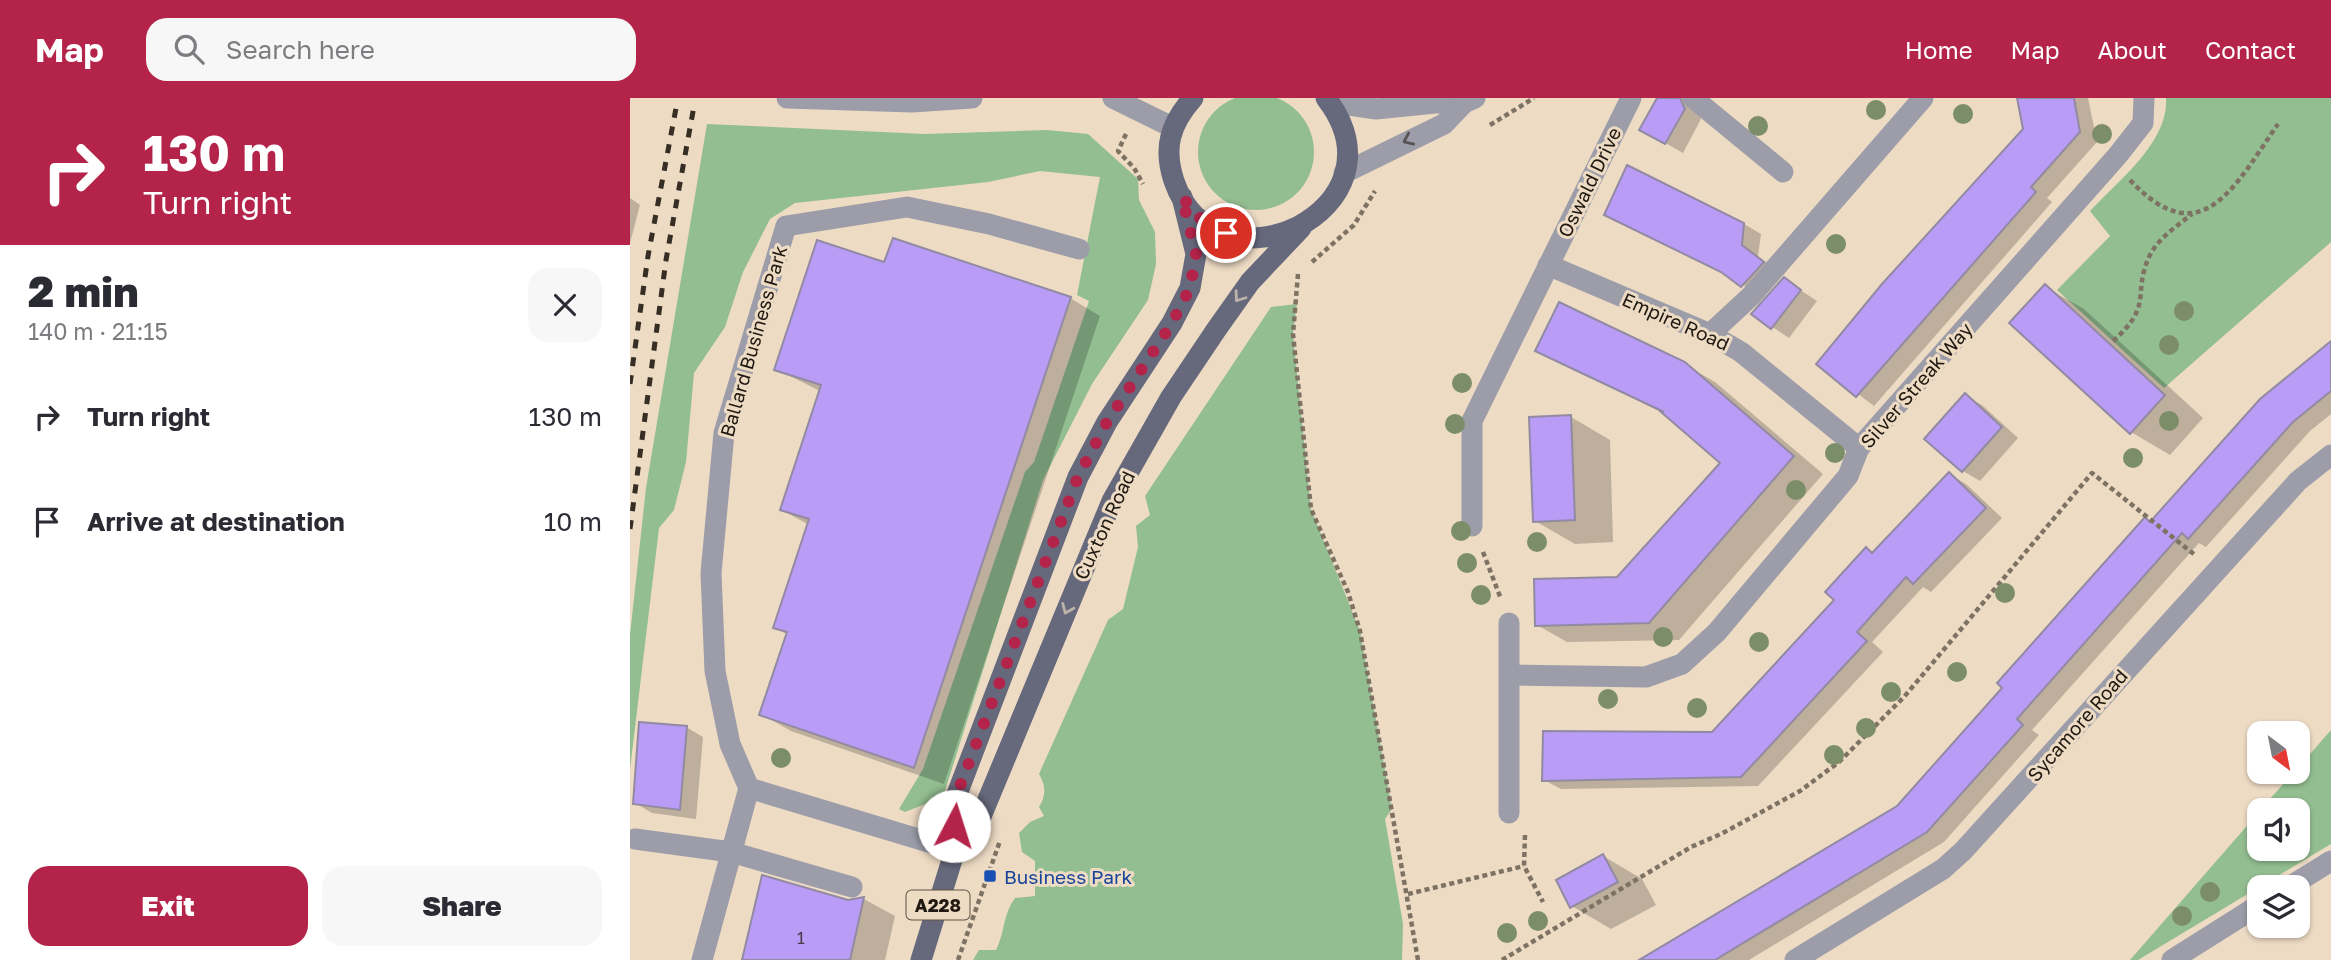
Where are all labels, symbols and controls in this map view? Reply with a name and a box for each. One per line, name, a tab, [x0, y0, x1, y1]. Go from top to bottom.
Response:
search box	[146, 18, 636, 81]
text: Map	[35, 30, 104, 69]
icon: search	[170, 30, 208, 68]
text: Search here	[226, 34, 375, 65]
text: Home	[1905, 35, 1973, 64]
text: Map	[2011, 35, 2060, 64]
text: About	[2098, 35, 2167, 64]
text: Contact	[2205, 35, 2296, 64]
text: 130 m	[143, 123, 285, 182]
street label: Oswald Drive	[1553, 123, 1625, 241]
icon: right	[28, 126, 119, 217]
one-way arrow	[1403, 132, 1415, 146]
text: Turn right	[143, 183, 292, 221]
pin	[1196, 203, 1256, 263]
icon: arrive	[1207, 214, 1245, 252]
street label: Ballard Business Park	[715, 242, 791, 439]
text: 2 min	[28, 266, 139, 316]
button: close	[528, 268, 602, 342]
street label: Empire Road	[1619, 287, 1733, 355]
one-way arrow	[1235, 289, 1247, 302]
text: 140 m · 21:15	[28, 317, 168, 345]
street label: Silver Streak Way	[1855, 317, 1977, 452]
icon: right	[28, 398, 66, 436]
text: Turn right	[87, 401, 210, 432]
text: 130 m	[529, 401, 602, 432]
street label: Cuxton Road	[1069, 467, 1139, 583]
icon: arrive	[28, 503, 66, 541]
text: Arrive at destination	[87, 506, 345, 537]
text: 10 m	[544, 506, 602, 537]
one-way arrow	[1061, 602, 1075, 615]
street label: Sycamore Road	[2022, 664, 2132, 786]
north arrow	[2247, 721, 2310, 784]
map controls	[2247, 721, 2310, 938]
position arrow	[917, 789, 991, 863]
button: sound	[2247, 798, 2310, 861]
place label: Business Park	[1004, 865, 1132, 888]
button: Exit	[28, 866, 308, 946]
button: Share	[322, 866, 602, 946]
marker: Business Park	[982, 868, 998, 884]
button: layers	[2247, 875, 2310, 938]
road number: A228	[906, 890, 970, 920]
house number: 1	[797, 928, 805, 948]

